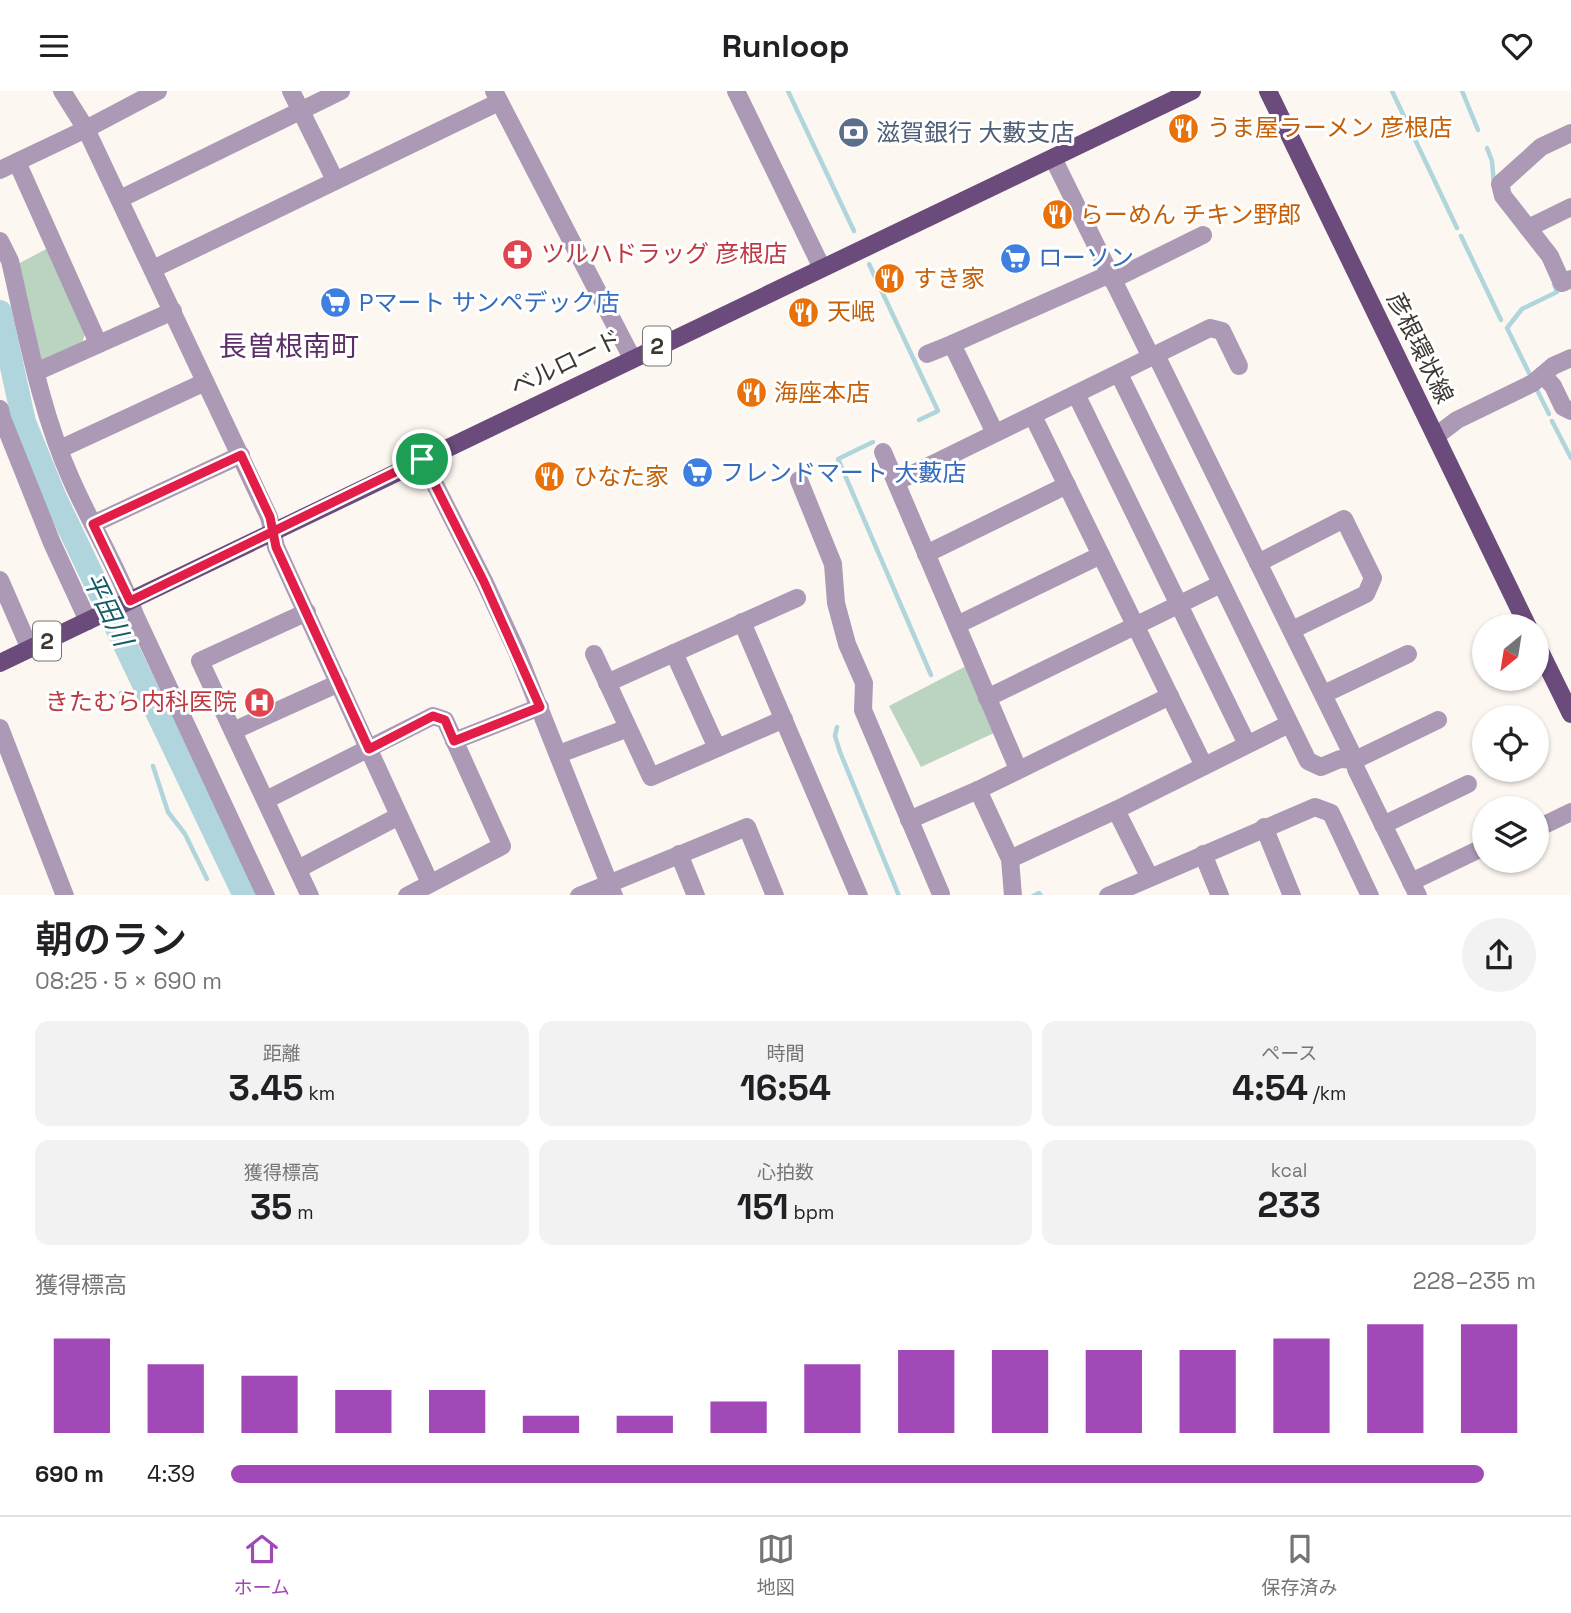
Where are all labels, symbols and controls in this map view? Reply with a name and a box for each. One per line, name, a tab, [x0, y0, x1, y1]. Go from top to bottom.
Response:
text: Runloop	[722, 26, 849, 66]
icon: menu	[35, 27, 73, 65]
icon: heart	[1498, 27, 1536, 65]
restaurant icon: うま屋ラーメン 彦根店	[1167, 111, 1201, 145]
place label: うま屋ラーメン 彦根店	[1207, 112, 1452, 143]
bank icon: 滋賀銀行 大藪支店	[836, 116, 870, 150]
place label: 滋賀銀行 大藪支店	[876, 117, 1074, 148]
restaurant icon: らーめん チキン野郎	[1040, 198, 1074, 232]
place label: らーめん チキン野郎	[1080, 199, 1301, 230]
pharmacy icon: ツルハドラッグ 彦根店	[501, 237, 535, 271]
place label: ツルハドラッグ 彦根店	[541, 238, 787, 269]
supermarket icon: ローソン	[998, 241, 1032, 275]
place label: ローソン	[1038, 242, 1134, 273]
restaurant icon: すき家	[873, 262, 907, 296]
place label: すき家	[913, 263, 985, 294]
supermarket icon: Pマート サンペデック店	[319, 286, 353, 320]
place label: Pマート サンペデック店	[359, 287, 620, 318]
street label: 彦根環状線	[1380, 287, 1461, 409]
restaurant icon: 天岷	[787, 295, 821, 329]
place label: 天岷	[827, 296, 875, 327]
street label: ベルロード	[505, 322, 627, 403]
road number: 2	[643, 327, 671, 365]
district label: 長曽根南町	[219, 328, 359, 364]
restaurant icon: 海座本店	[734, 376, 768, 410]
place label: 海座本店	[774, 377, 870, 408]
pin	[392, 429, 452, 489]
icon: arrive	[403, 440, 441, 478]
supermarket icon: フレンドマート 大藪店	[680, 456, 714, 490]
place label: フレンドマート 大藪店	[720, 457, 966, 488]
restaurant icon: ひなた家	[533, 460, 567, 494]
place label: ひなた家	[573, 461, 669, 492]
water label: 平田川	[76, 566, 142, 654]
north arrow	[1472, 614, 1549, 691]
map controls	[1472, 614, 1549, 873]
road number: 2	[33, 621, 61, 661]
hospital icon: きたむら内科医院	[243, 685, 277, 719]
place label: きたむら内科医院	[45, 686, 237, 717]
button: locate	[1472, 705, 1549, 782]
button: layers	[1472, 796, 1549, 873]
text: 朝のラン	[35, 916, 187, 964]
button: share	[1462, 918, 1536, 992]
text: 08:25 · 5 × 690 m	[35, 966, 222, 996]
text: 距離	[263, 1041, 301, 1066]
text: 時間	[766, 1041, 805, 1066]
text: ペース	[1261, 1041, 1317, 1066]
text: 3.45	[229, 1066, 304, 1110]
text: 16:54	[740, 1066, 831, 1110]
text: 4:54	[1232, 1066, 1308, 1110]
text: km	[304, 1081, 335, 1106]
text: /km	[1308, 1081, 1346, 1106]
text: kcal	[1271, 1158, 1307, 1183]
text: 獲得標高	[244, 1160, 320, 1185]
text: 心拍数	[757, 1160, 814, 1185]
text: 233	[1257, 1183, 1321, 1227]
text: 35	[250, 1185, 292, 1229]
text: 151	[737, 1185, 789, 1229]
text: m	[292, 1200, 314, 1225]
text: bpm	[789, 1200, 834, 1225]
text: 228–235 m	[1413, 1266, 1536, 1296]
text: 獲得標高	[35, 1270, 127, 1300]
text: 690 m	[35, 1459, 104, 1489]
text: 4:39	[147, 1459, 195, 1489]
tab: ホーム	[233, 1530, 290, 1600]
tab: 地図	[757, 1530, 795, 1600]
tab: 保存済み	[1262, 1530, 1338, 1600]

